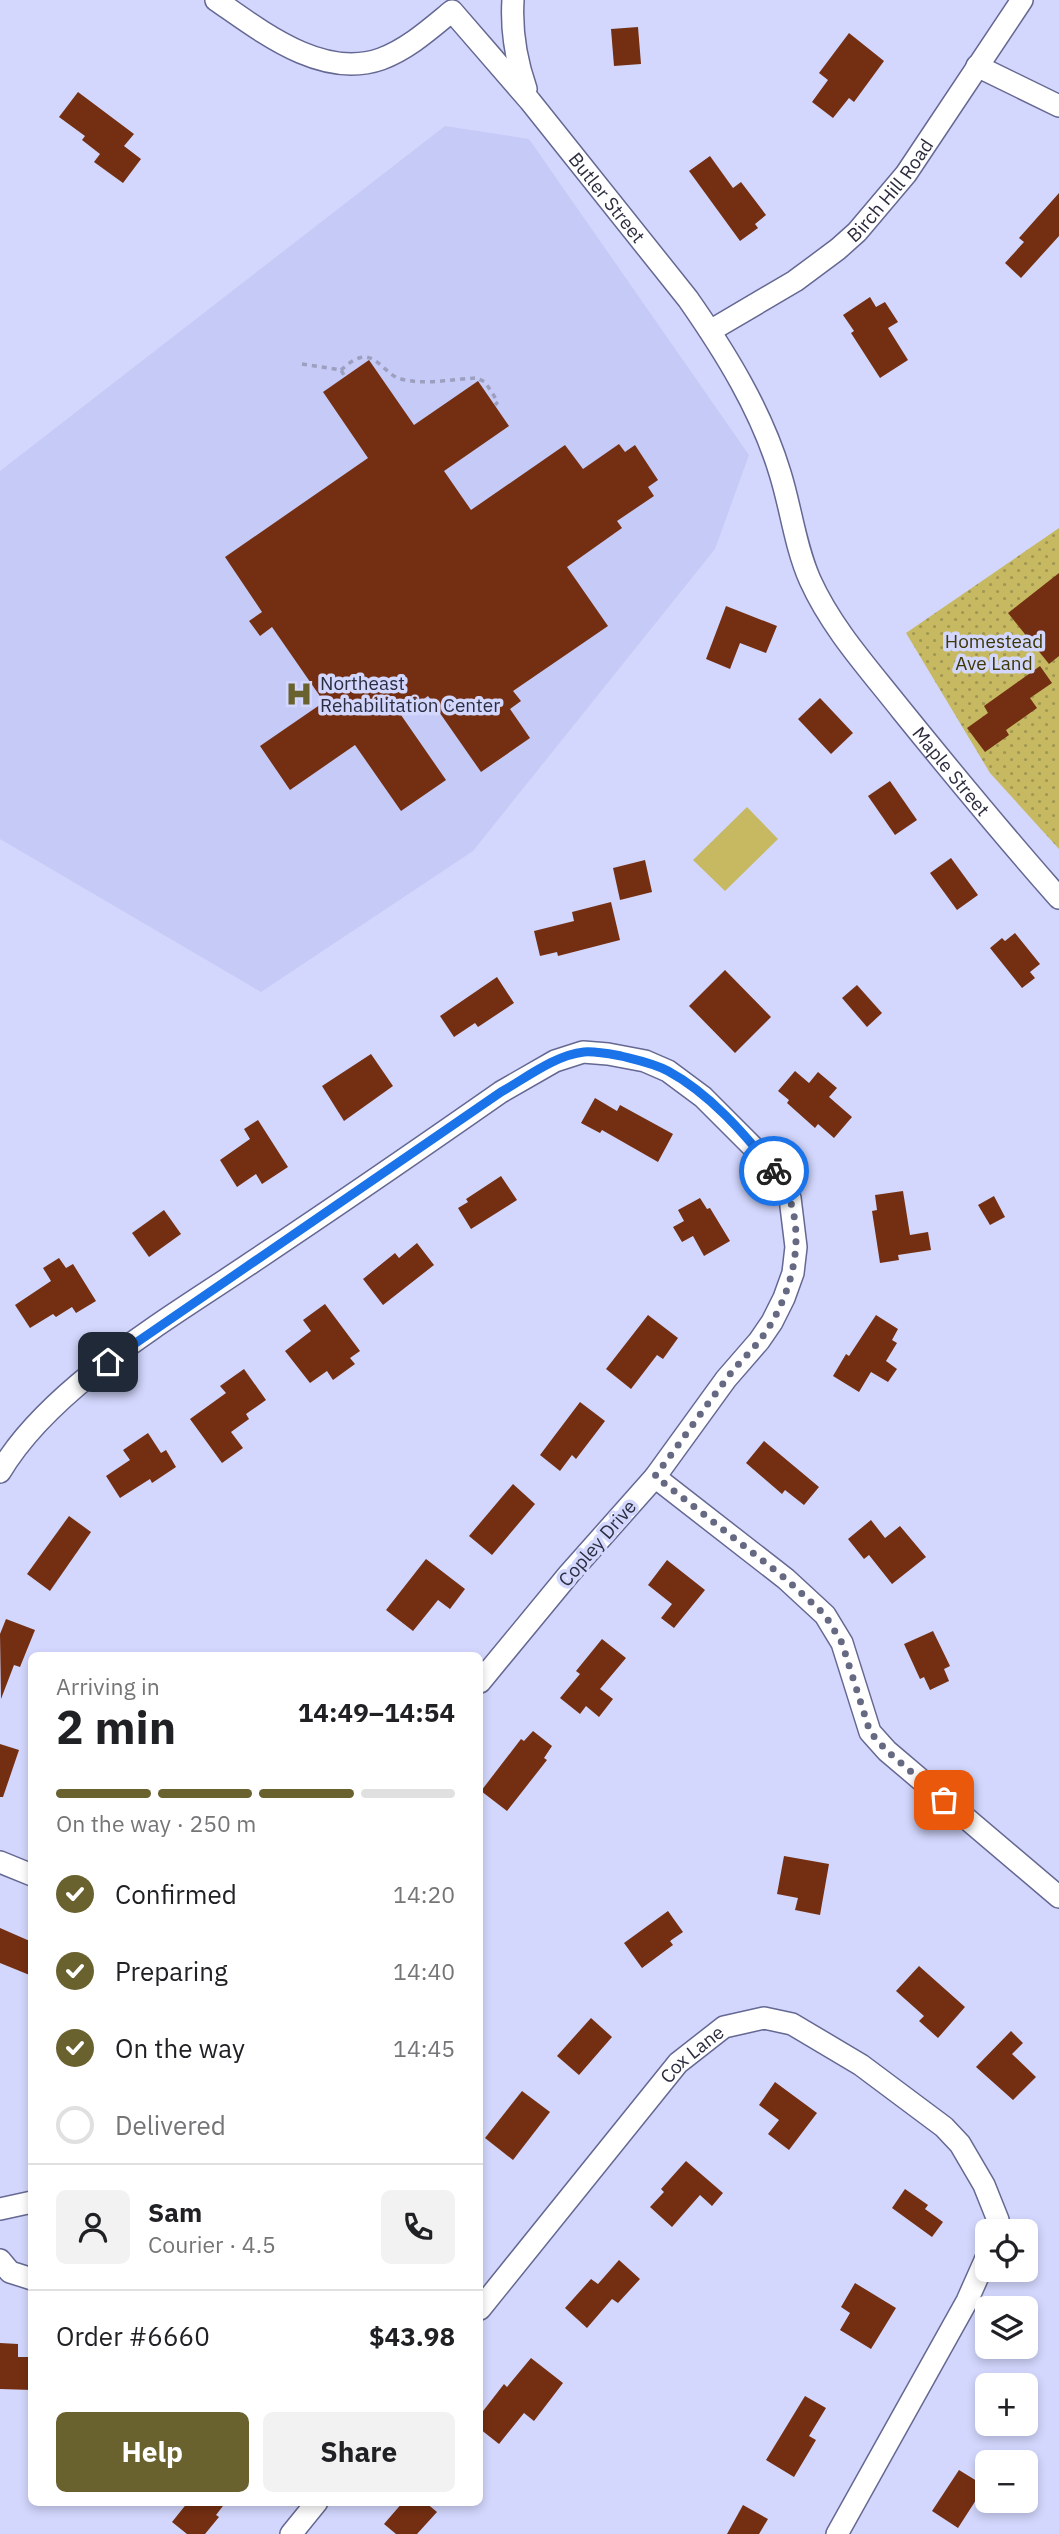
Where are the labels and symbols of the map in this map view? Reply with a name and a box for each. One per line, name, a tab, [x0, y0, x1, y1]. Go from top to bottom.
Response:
street label: Birch Hill Road	[842, 134, 938, 247]
street label: Butler Street	[564, 147, 650, 248]
park label: Homestead Ave Land	[945, 629, 1043, 675]
place label: Northeast Rehabilitation Center	[320, 671, 500, 717]
hospital icon: Northeast Rehabilitation Center	[284, 679, 314, 709]
street label: Maple Street	[907, 721, 995, 821]
courier	[739, 1136, 809, 1206]
pin	[78, 1332, 138, 1392]
street label: Copley Drive	[553, 1495, 641, 1591]
pin	[914, 1770, 974, 1830]
street label: Cox Lane	[655, 2020, 729, 2088]

